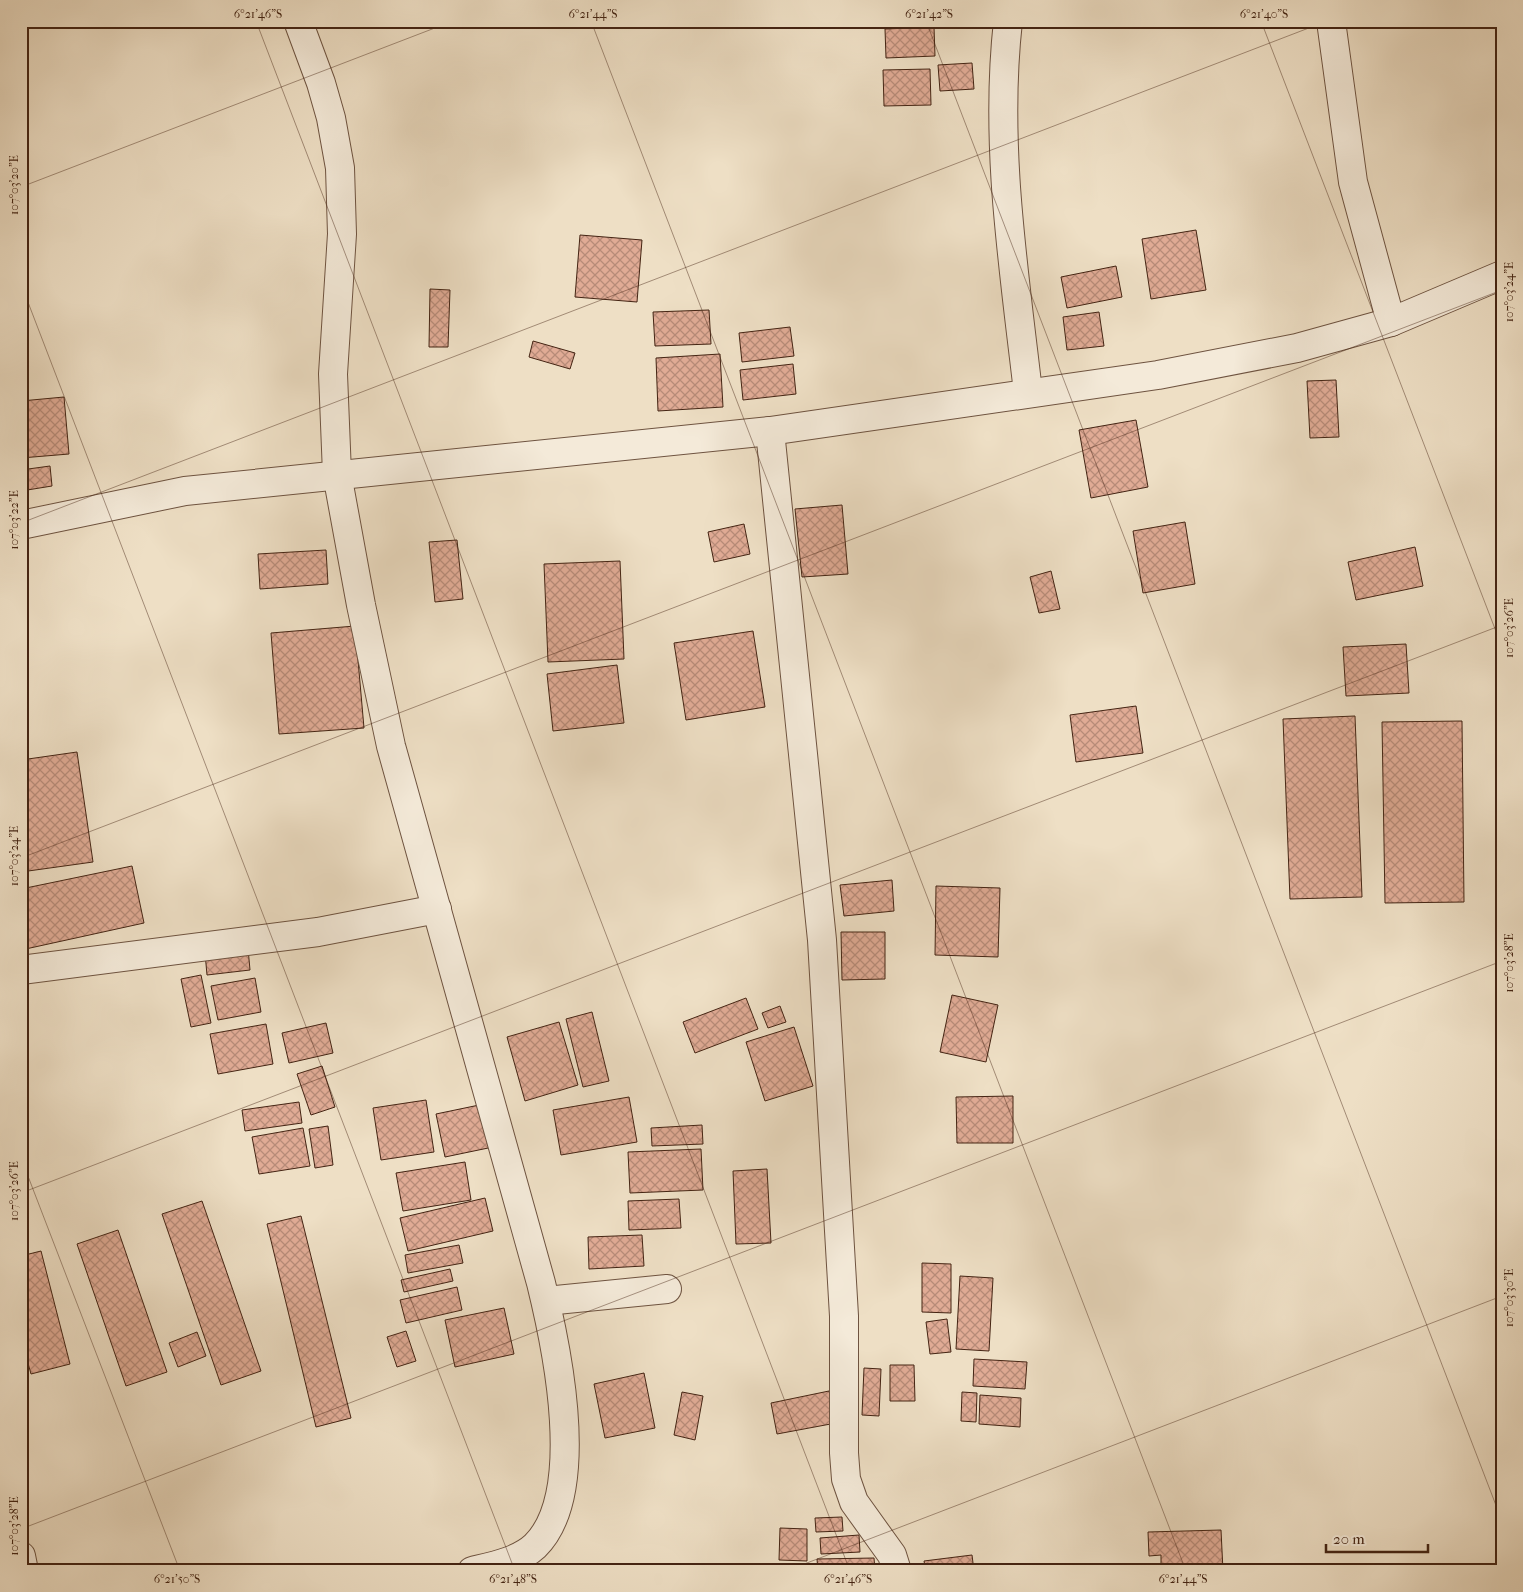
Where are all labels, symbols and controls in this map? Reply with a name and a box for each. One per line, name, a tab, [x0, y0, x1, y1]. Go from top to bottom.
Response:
text: 6°21'46"S	[234, 7, 282, 21]
text: 6°21'44"S	[569, 7, 618, 21]
text: 6°21'42"S	[905, 7, 953, 21]
text: 6°21'40"S	[1240, 7, 1288, 21]
text: 107°03'20"E	[7, 155, 21, 215]
text: 107°03'24"E	[1502, 262, 1516, 322]
text: 107°03'22"E	[7, 490, 21, 550]
text: 107°03'26"E	[1502, 598, 1516, 658]
text: 107°03'24"E	[7, 826, 21, 886]
text: 107°03'28"E	[1502, 933, 1516, 993]
text: 107°03'26"E	[7, 1161, 21, 1221]
text: 107°03'30"E	[1502, 1269, 1516, 1327]
text: 107°03'28"E	[7, 1496, 21, 1556]
scale bar	[1326, 1522, 1428, 1554]
text: 20 m	[1333, 1530, 1365, 1548]
text: 6°21'50"S	[154, 1572, 200, 1586]
text: 6°21'48"S	[489, 1572, 537, 1586]
text: 6°21'46"S	[824, 1572, 872, 1586]
text: 6°21'44"S	[1159, 1572, 1208, 1586]

